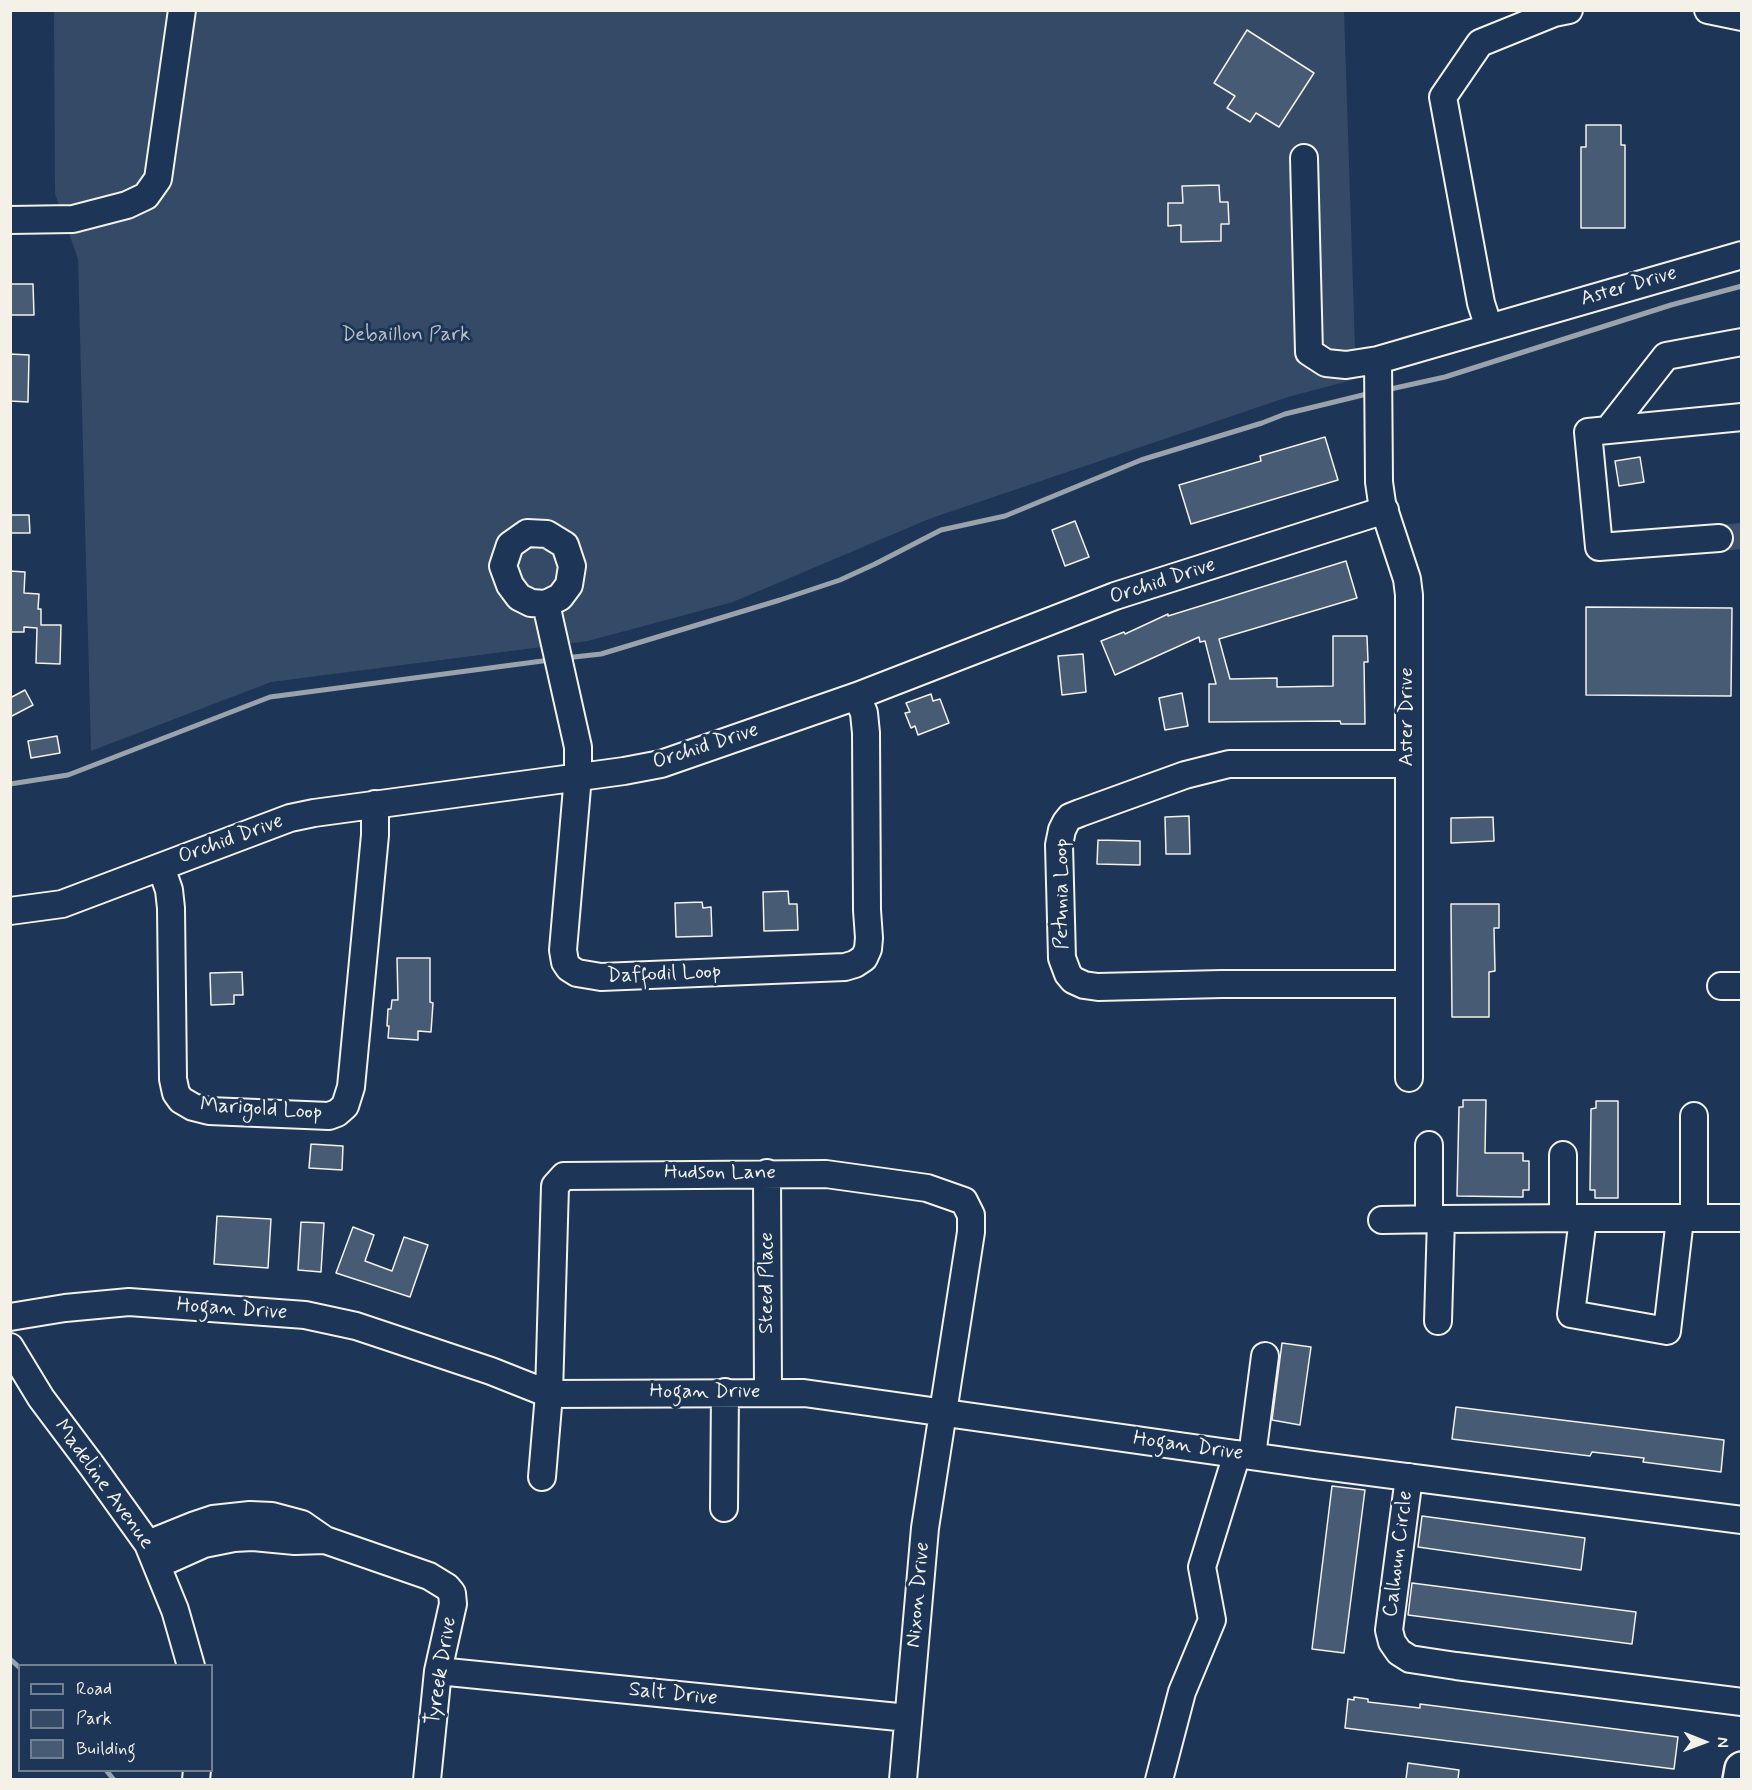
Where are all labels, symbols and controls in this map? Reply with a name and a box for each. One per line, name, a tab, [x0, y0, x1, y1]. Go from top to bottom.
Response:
street label: Aster Drive	[1578, 261, 1680, 313]
park label: Debaillon Park	[342, 323, 470, 349]
street label: Orchid Drive	[1107, 553, 1219, 611]
street label: Aster Drive	[1395, 667, 1421, 767]
street label: Orchid Drive	[650, 718, 762, 776]
street label: Orchid Drive	[175, 809, 287, 871]
street label: Petunia Loop	[1050, 838, 1076, 950]
street label: Daffodil Loop	[606, 960, 722, 990]
street label: Marigold Loop	[199, 1093, 323, 1127]
street label: Hudson Lane	[664, 1161, 776, 1187]
street label: Steed Place	[755, 1232, 781, 1334]
street label: Hogan Drive	[176, 1294, 288, 1326]
street label: Hogan Drive	[650, 1380, 760, 1406]
street label: Madeline Avenue	[48, 1415, 158, 1555]
street label: Hogan Drive	[1131, 1427, 1245, 1467]
street label: Calhoun Circle	[1379, 1489, 1419, 1619]
street label: Nixon Drive	[902, 1541, 936, 1649]
street label: Tyreek Drive	[421, 1615, 463, 1727]
legend	[18, 1664, 213, 1772]
text: Road	[76, 1677, 112, 1701]
street label: Salt Drive	[627, 1678, 719, 1712]
text: Park	[76, 1707, 112, 1731]
north arrow	[1674, 1712, 1734, 1772]
text: Building	[76, 1737, 136, 1761]
text: N	[1712, 1737, 1733, 1748]

